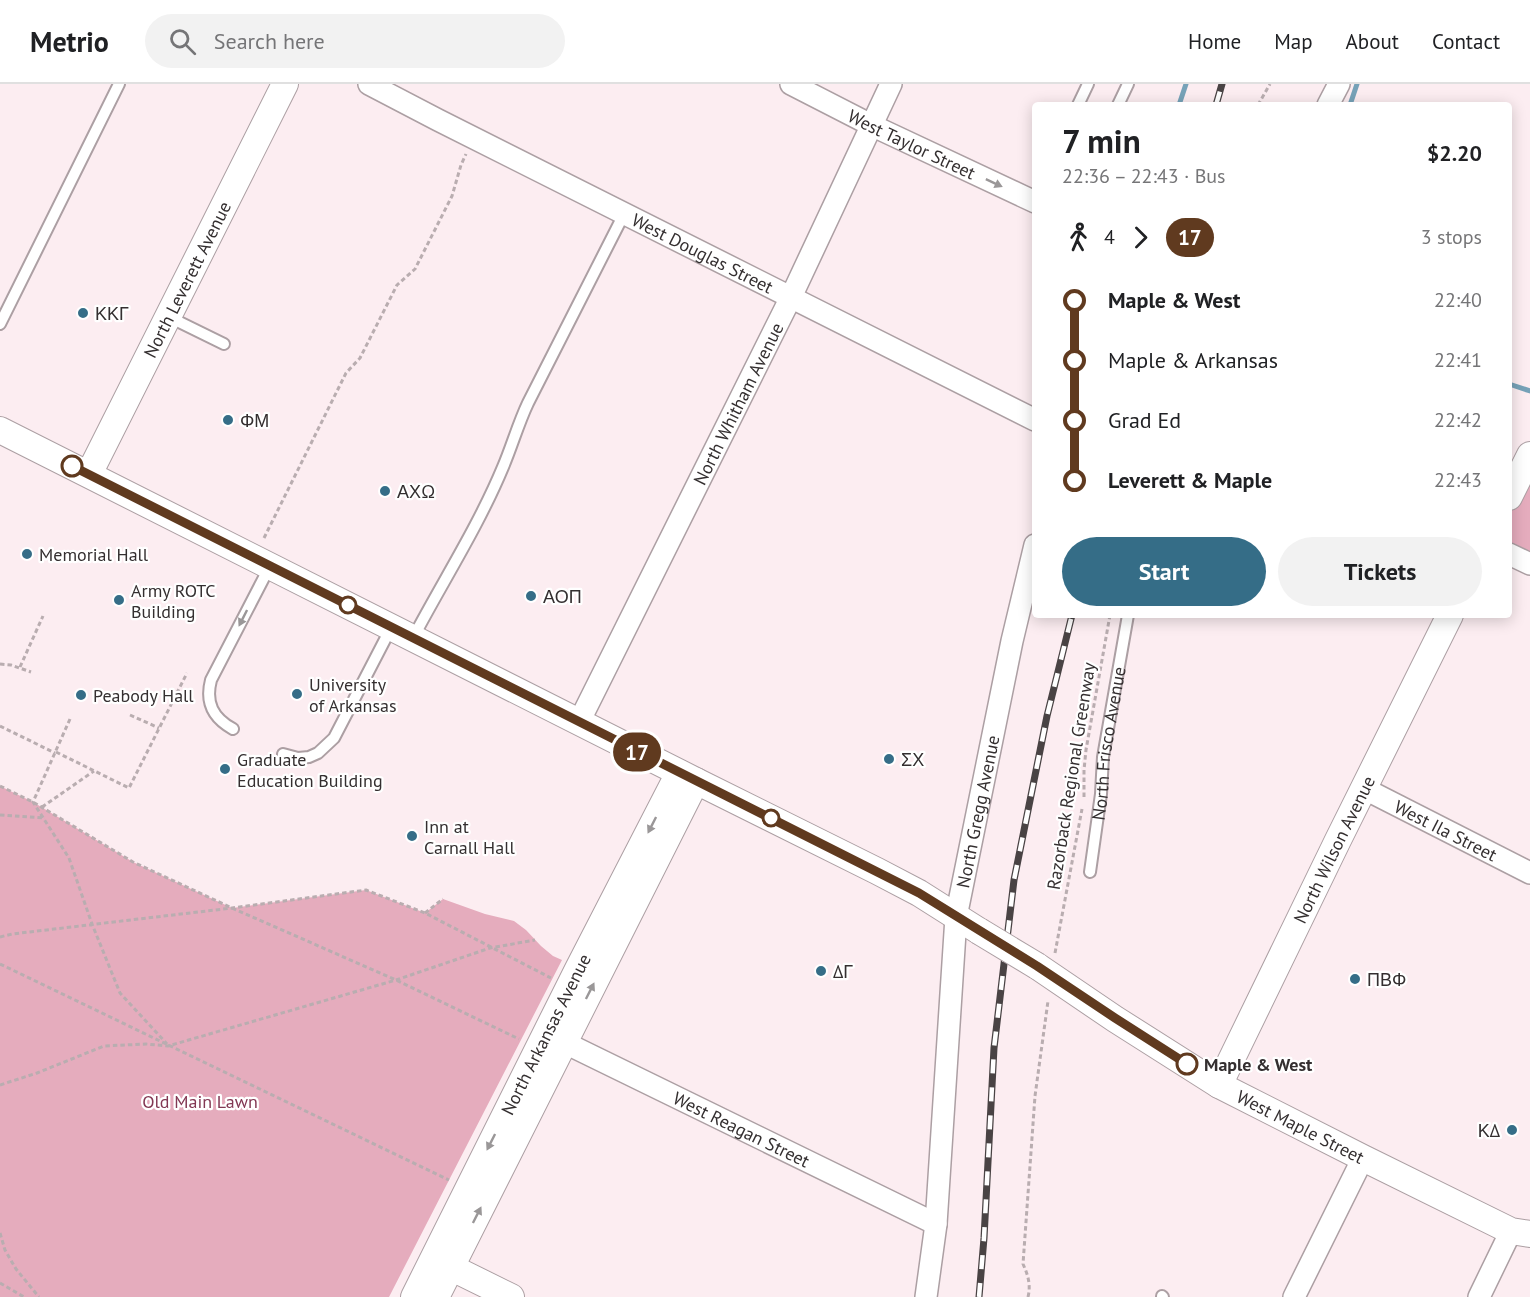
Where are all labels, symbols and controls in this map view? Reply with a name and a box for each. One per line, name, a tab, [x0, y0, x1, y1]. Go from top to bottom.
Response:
search box	[145, 14, 565, 68]
text: Metrio	[30, 23, 109, 60]
icon: search	[166, 25, 199, 58]
text: Search here	[214, 27, 325, 55]
text: Home	[1188, 28, 1241, 55]
text: Map	[1274, 28, 1313, 55]
text: About	[1346, 28, 1399, 55]
text: Contact	[1432, 28, 1500, 55]
street label: West Taylor Street	[844, 104, 979, 184]
text: 7 min	[1062, 119, 1141, 162]
text: $2.20	[1427, 139, 1482, 167]
text: 22:36 – 22:43 · Bus	[1062, 163, 1226, 189]
one-way arrow	[986, 178, 1004, 188]
street label: North Leverett Avenue	[138, 197, 236, 361]
street label: West Douglas Street	[628, 208, 777, 298]
icon: walk	[1062, 221, 1095, 254]
icon: forward	[1124, 221, 1157, 254]
text: 4	[1104, 224, 1115, 250]
text: 17	[1178, 224, 1202, 251]
text: 3 stops	[1421, 224, 1482, 250]
text: Maple & West	[1108, 286, 1240, 314]
text: 22:40	[1434, 287, 1482, 313]
place label: ΚΚΓ	[95, 302, 129, 325]
marker: ΚΚΓ	[76, 306, 90, 320]
street label: North Whitham Avenue	[688, 318, 788, 488]
text: Maple & Arkansas	[1108, 346, 1278, 374]
text: 22:41	[1434, 347, 1482, 373]
text: Grad Ed	[1108, 406, 1181, 434]
text: 22:42	[1434, 407, 1482, 433]
place label: ΦΜ	[240, 409, 269, 432]
marker: ΦΜ	[221, 413, 235, 427]
unlabelled marker	[61, 455, 83, 477]
text: Leverett & Maple	[1108, 466, 1272, 494]
text: 22:43	[1434, 467, 1482, 493]
place label: ΑΧΩ	[397, 480, 435, 503]
marker: ΑΧΩ	[378, 484, 392, 498]
button: Start	[1062, 537, 1266, 606]
button: Tickets	[1278, 537, 1482, 606]
place label: Memorial Hall	[39, 543, 149, 566]
marker: Memorial Hall	[20, 547, 34, 561]
place label: Army ROTC Building	[131, 579, 216, 623]
place label: ΑΟΠ	[543, 585, 582, 608]
marker: ΑΟΠ	[524, 589, 538, 603]
marker: Army ROTC Building	[112, 593, 126, 607]
unlabelled marker	[339, 596, 357, 614]
one-way arrow	[238, 609, 248, 626]
street label: Razorback Regional Greenway	[1042, 660, 1100, 891]
street label: North Frisco Avenue	[1086, 665, 1130, 822]
place label: University of Arkansas	[309, 673, 397, 717]
place label: Peabody Hall	[93, 684, 194, 707]
marker: University of Arkansas	[290, 687, 304, 701]
marker: Peabody Hall	[74, 688, 88, 702]
line badge: 17	[610, 732, 664, 772]
street label: North Gregg Avenue	[951, 733, 1004, 890]
text: 17	[625, 739, 649, 766]
place label: Graduate Education Building	[237, 748, 383, 792]
place label: ΣΧ	[901, 748, 924, 771]
marker: ΣΧ	[882, 752, 896, 766]
marker: Graduate Education Building	[218, 762, 232, 776]
street label: North Wilson Avenue	[1288, 772, 1380, 927]
street label: West Ila Street	[1391, 795, 1501, 866]
unlabelled marker	[762, 809, 780, 827]
place label: Inn at Carnall Hall	[424, 815, 515, 859]
one-way arrow	[648, 816, 657, 833]
marker: Inn at Carnall Hall	[405, 829, 419, 843]
street label: North Arkansas Avenue	[496, 950, 596, 1118]
place label: ΔΓ	[833, 960, 853, 983]
marker: ΔΓ	[814, 964, 828, 978]
place label: ΠΒΦ	[1367, 968, 1406, 991]
marker: ΠΒΦ	[1348, 972, 1362, 986]
one-way arrow	[585, 982, 595, 999]
marker: Maple & West	[1176, 1053, 1198, 1075]
place label: Maple & West	[1204, 1053, 1313, 1076]
street label: West Maple Street	[1233, 1084, 1368, 1168]
street label: West Reagan Street	[669, 1086, 814, 1172]
park label: Old Main Lawn	[142, 1090, 258, 1113]
place label: ΚΔ	[1478, 1119, 1501, 1142]
marker: ΚΔ	[1505, 1123, 1519, 1137]
one-way arrow	[487, 1134, 496, 1151]
one-way arrow	[472, 1207, 482, 1224]

